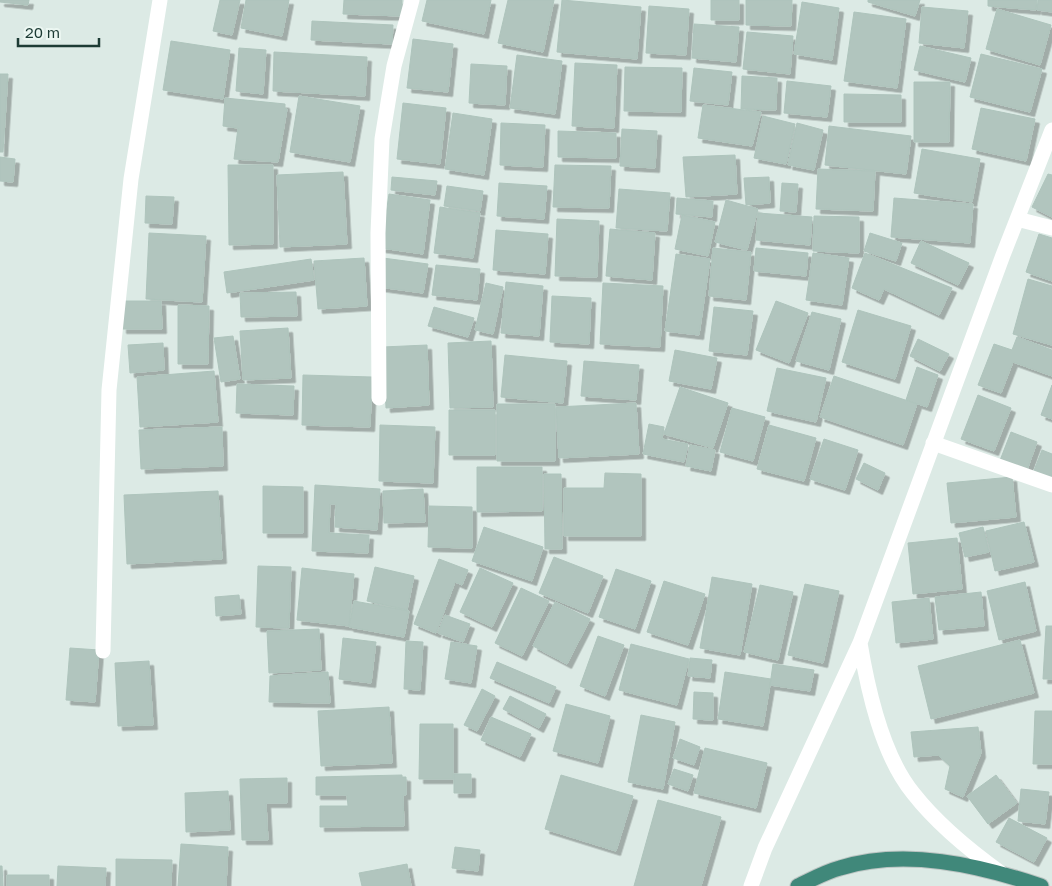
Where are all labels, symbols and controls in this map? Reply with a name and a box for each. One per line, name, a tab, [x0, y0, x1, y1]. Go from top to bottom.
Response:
scale bar	[18, 15, 99, 47]
text: 20 m	[25, 23, 60, 41]

